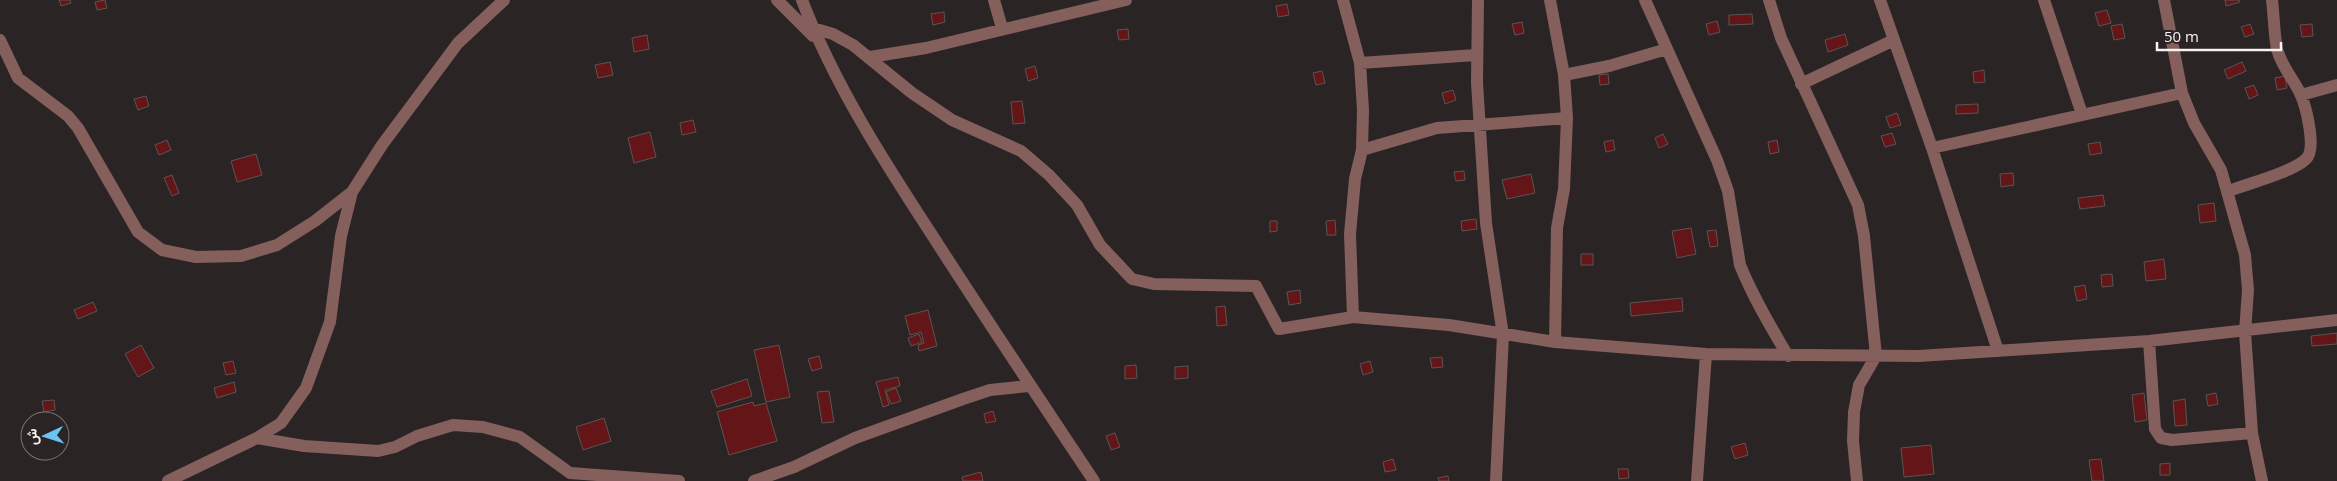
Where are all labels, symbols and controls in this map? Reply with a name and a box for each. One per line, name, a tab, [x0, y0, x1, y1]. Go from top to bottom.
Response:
scale bar	[2157, 20, 2281, 52]
text: 50 m	[2164, 26, 2199, 46]
north arrow	[20, 411, 70, 461]
text: ش	[21, 428, 42, 446]

